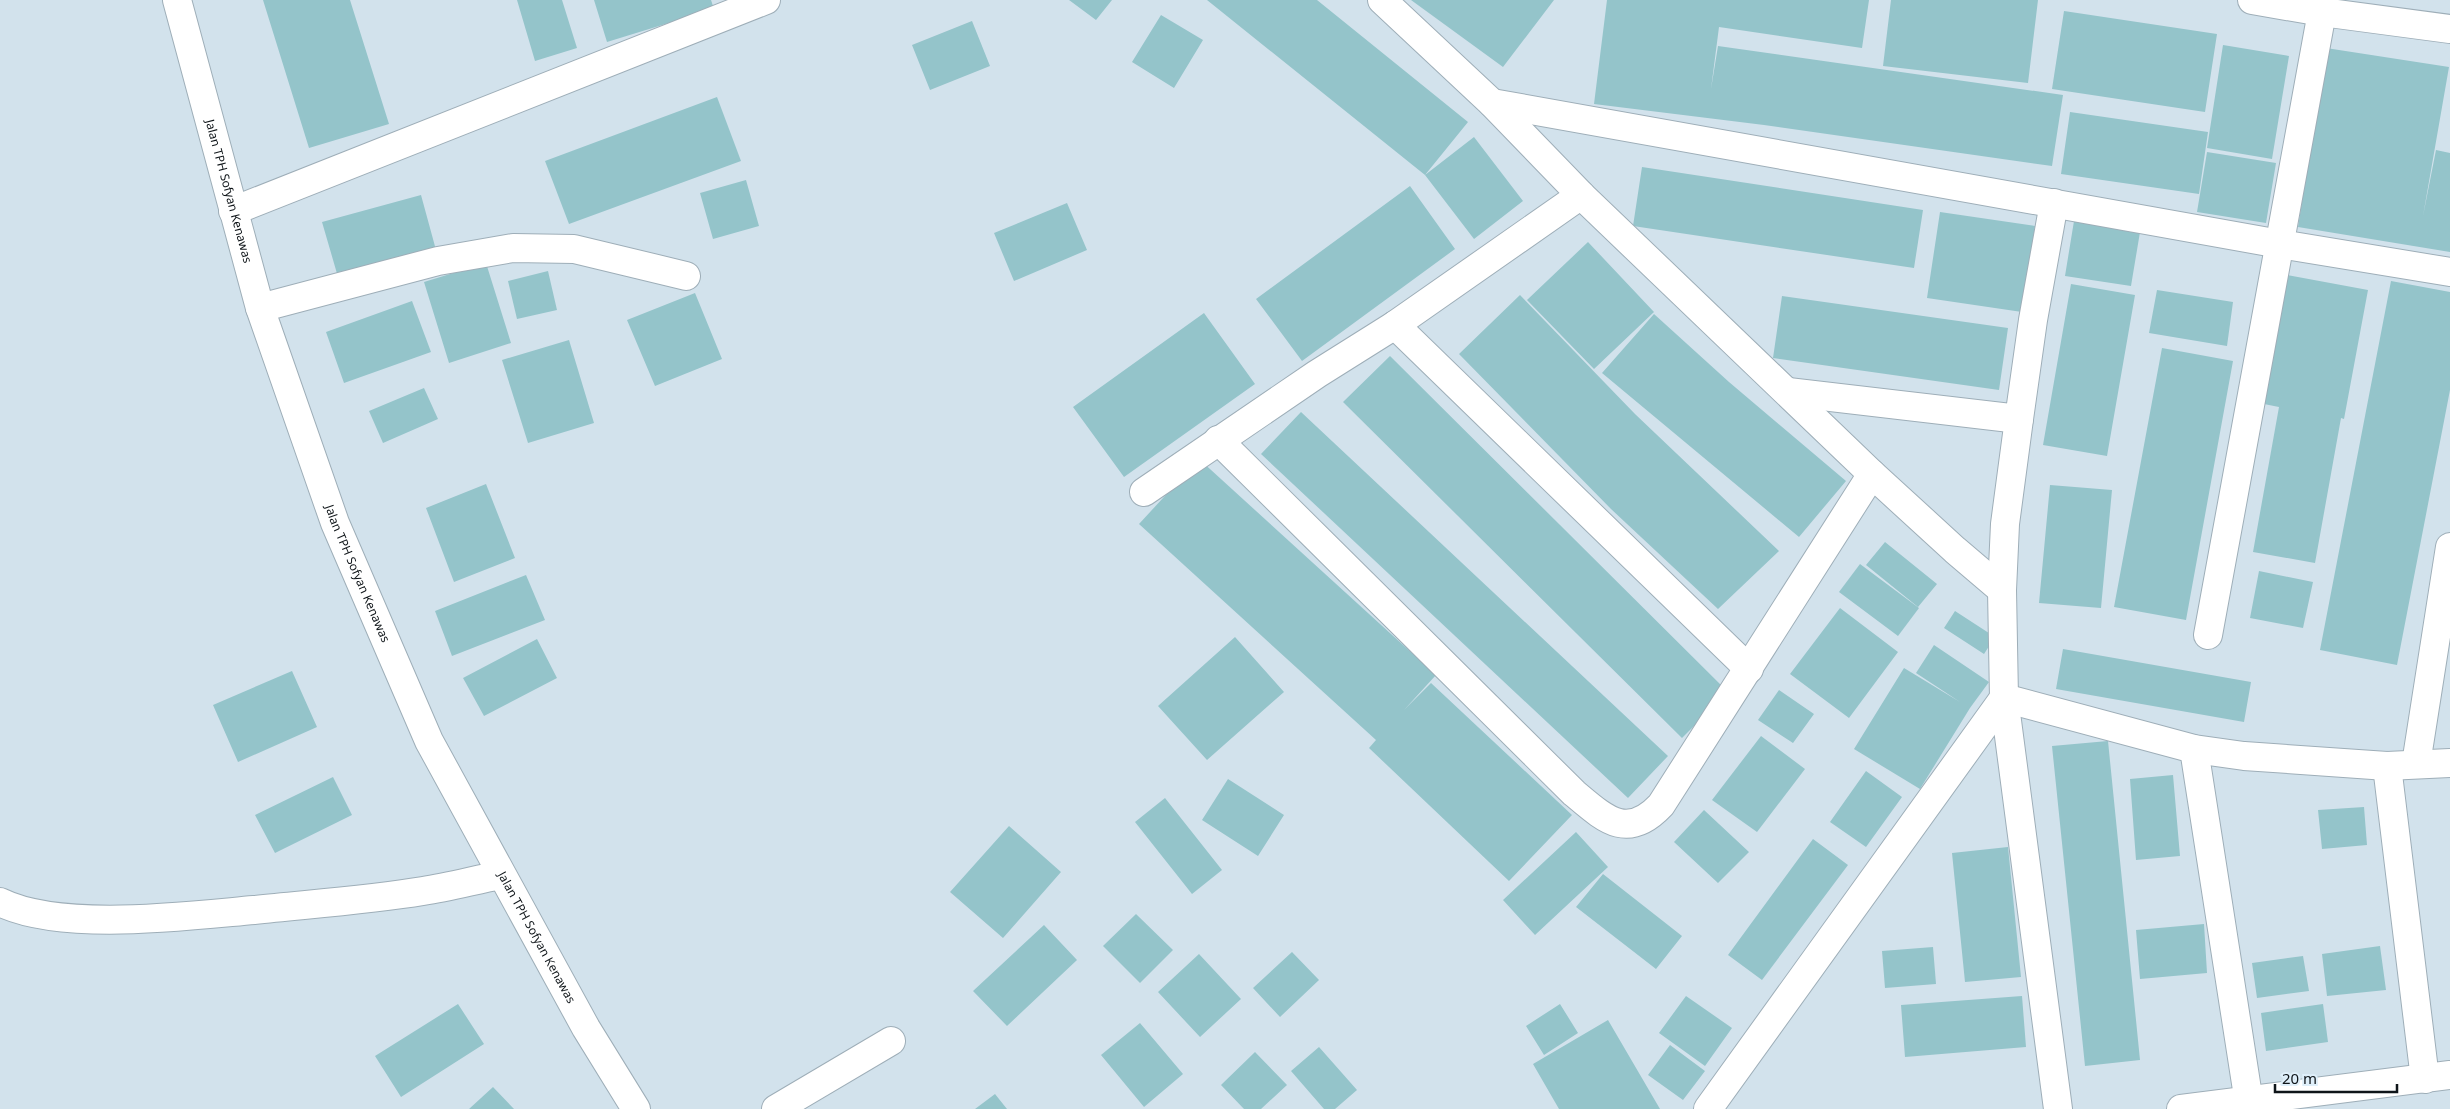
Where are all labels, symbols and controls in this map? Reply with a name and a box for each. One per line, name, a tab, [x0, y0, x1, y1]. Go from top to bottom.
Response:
street label: Jalan TPH Sofyan Kenawas	[201, 116, 257, 265]
street label: Jalan TPH Sofyan Kenawas	[321, 501, 395, 645]
street label: Jalan TPH Sofyan Kenawas	[493, 867, 580, 1006]
scale bar	[2275, 1062, 2398, 1094]
text: 20 m	[2282, 1068, 2317, 1088]

